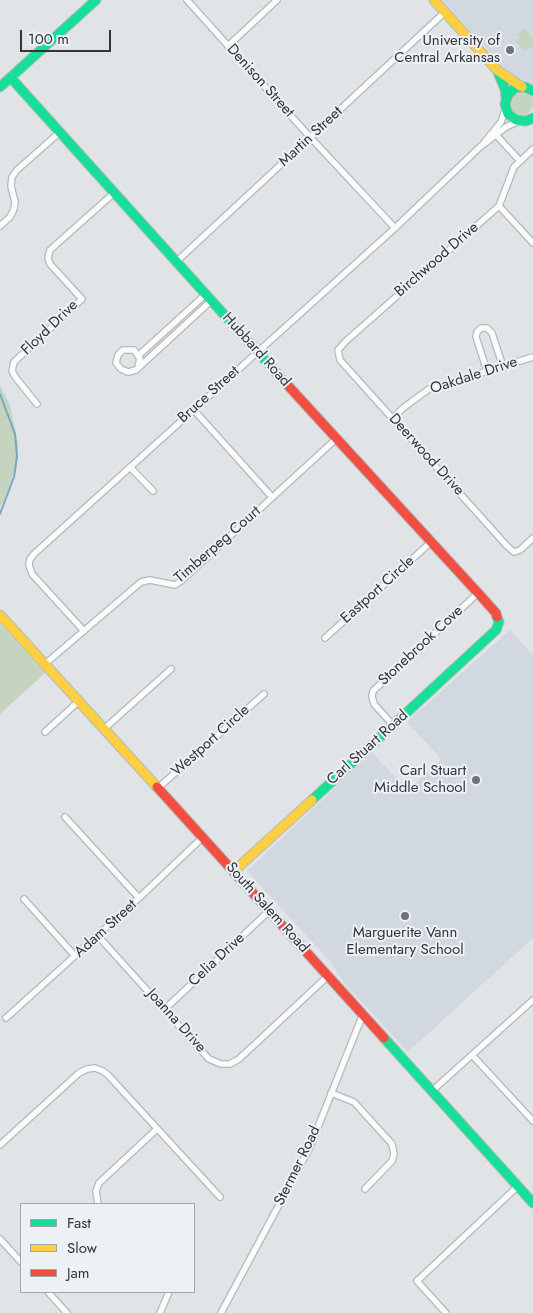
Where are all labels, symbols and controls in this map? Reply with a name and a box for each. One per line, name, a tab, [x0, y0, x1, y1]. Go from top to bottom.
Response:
scale bar	[22, 20, 114, 52]
text: 100 m	[28, 28, 69, 50]
place label: University of Central Arkansas	[394, 32, 500, 67]
street label: Denison Street	[222, 41, 298, 121]
marker: University of Central Arkansas	[504, 44, 516, 56]
street label: Martin Street	[276, 103, 346, 171]
street label: Birchwood Drive	[392, 219, 482, 301]
street label: Floyd Drive	[18, 297, 82, 359]
street label: Hubbard Road	[218, 309, 294, 391]
street label: Oakdale Drive	[428, 353, 520, 399]
street label: Bruce Street	[175, 363, 243, 427]
street label: Deerwood Drive	[385, 410, 467, 500]
street label: Timberpeg Court	[171, 503, 265, 587]
street label: Eastport Circle	[338, 552, 418, 628]
street label: Stonebrook Cove	[375, 602, 467, 690]
street label: Westport Circle	[168, 701, 254, 781]
street label: Carl Stuart Road	[324, 707, 412, 789]
place label: Carl Stuart Middle School	[374, 762, 466, 797]
marker: Carl Stuart Middle School	[470, 774, 482, 786]
street label: South Salem Road	[222, 859, 312, 957]
street label: Adam Street	[71, 896, 141, 962]
marker: Marguerite Vann Elementary School	[399, 910, 411, 922]
place label: Marguerite Vann Elementary School	[346, 924, 464, 959]
street label: Celia Drive	[185, 929, 249, 991]
street label: Joanna Drive	[143, 985, 209, 1057]
street label: Stermer Road	[271, 1123, 325, 1209]
legend	[20, 1203, 195, 1293]
text: Fast	[67, 1212, 91, 1234]
text: Slow	[67, 1237, 97, 1259]
text: Jam	[67, 1262, 90, 1284]

